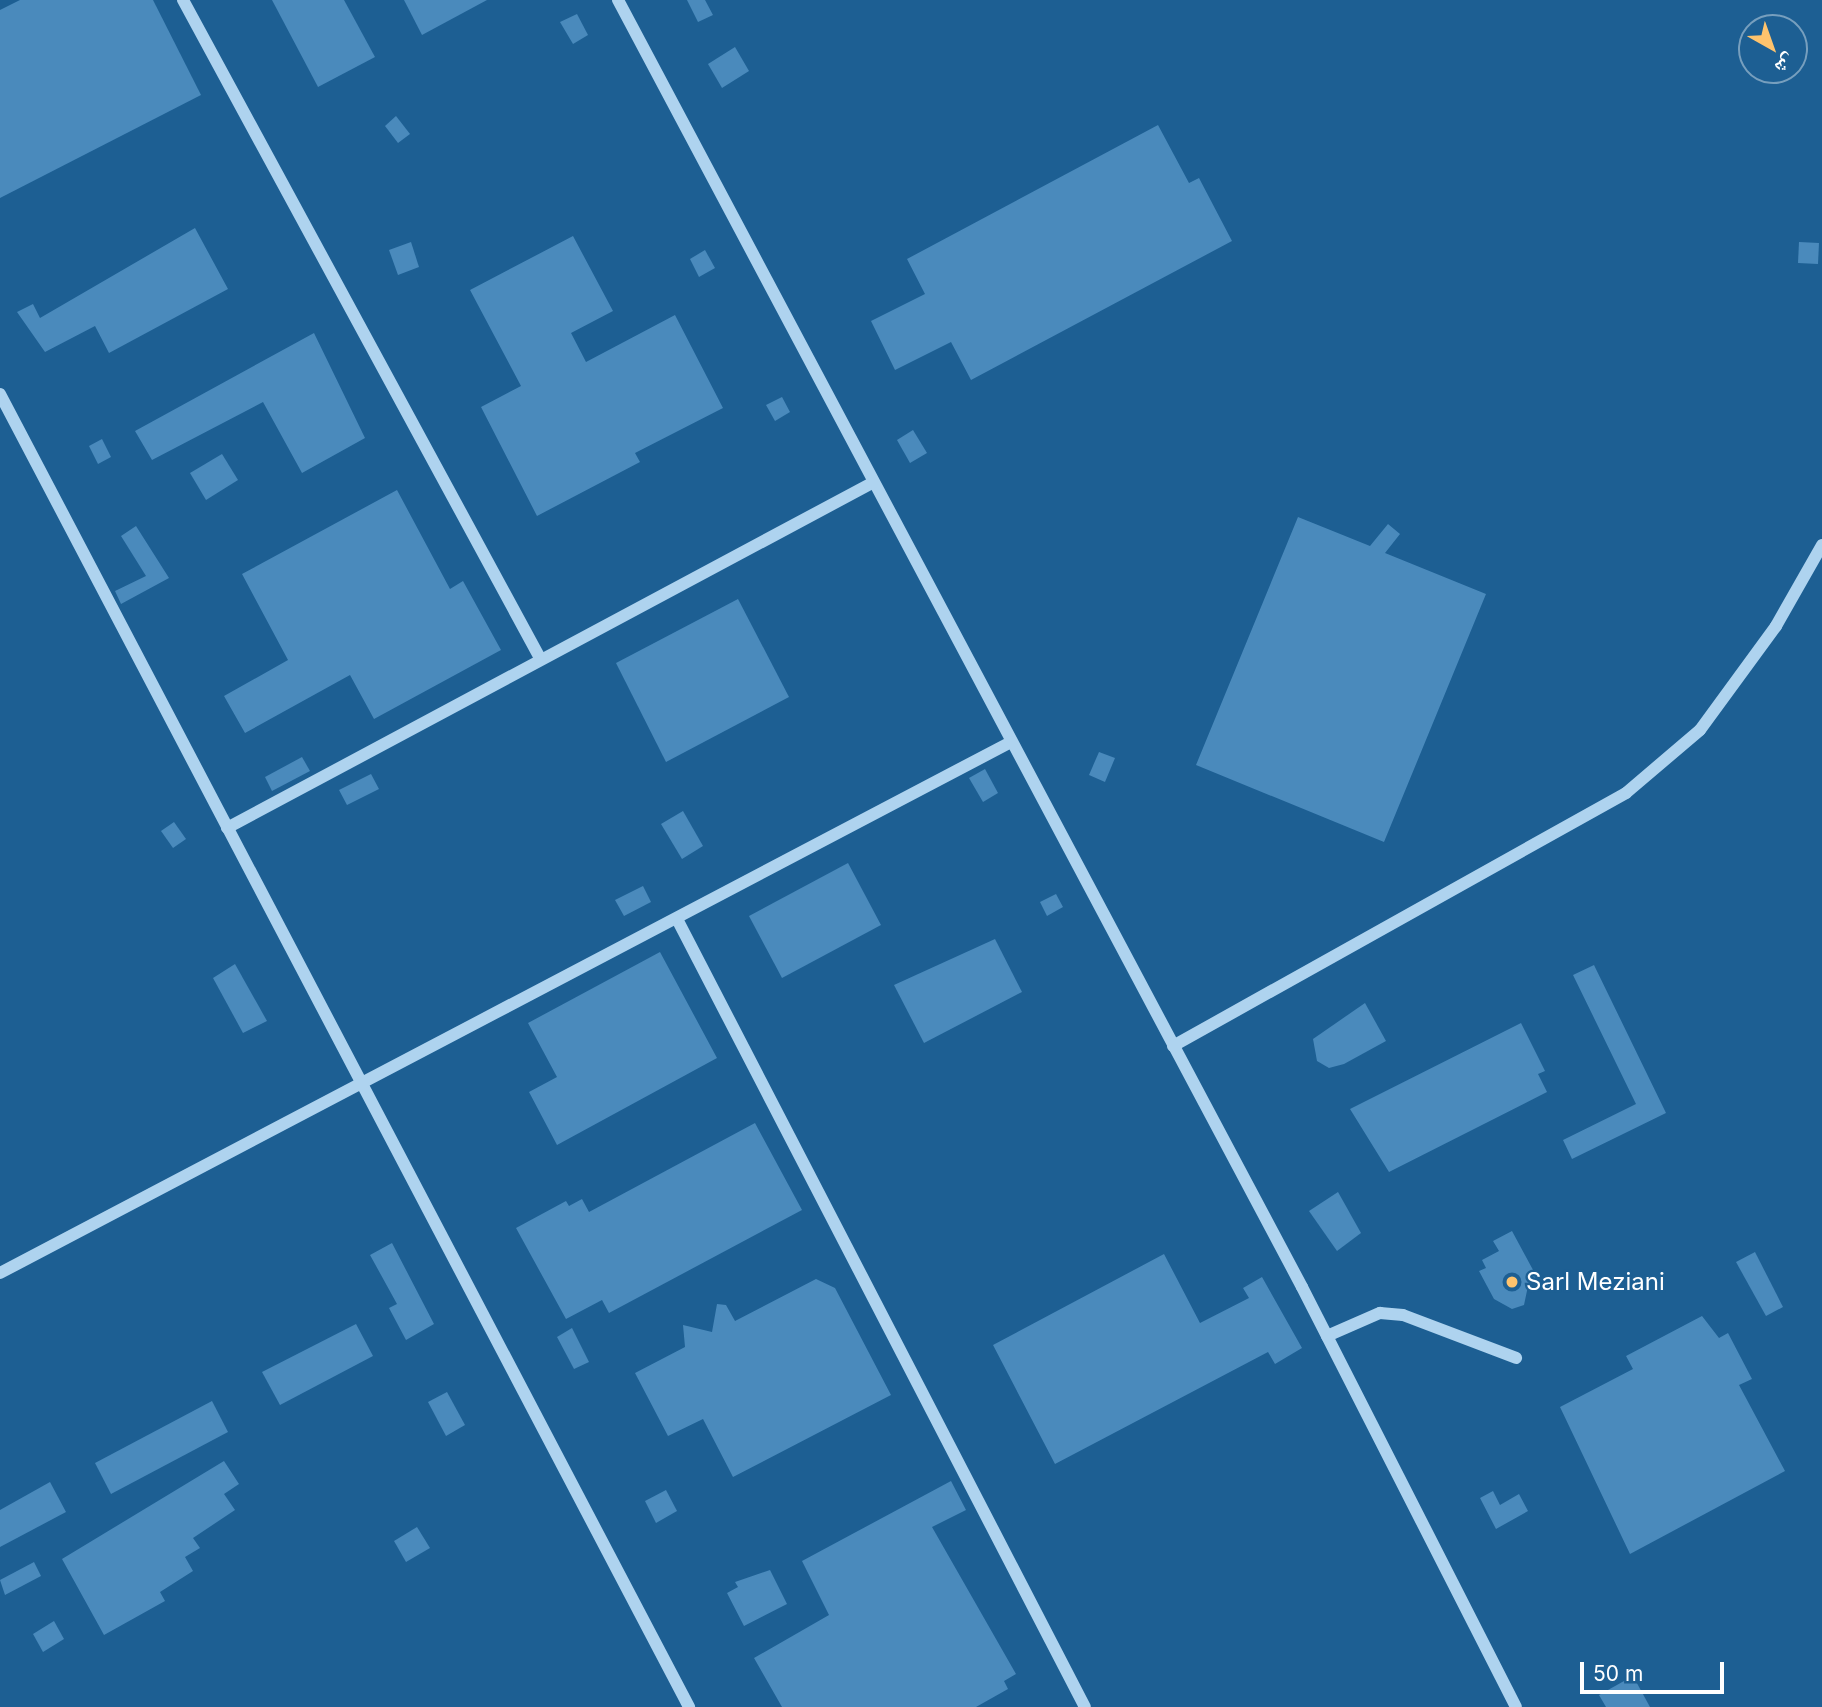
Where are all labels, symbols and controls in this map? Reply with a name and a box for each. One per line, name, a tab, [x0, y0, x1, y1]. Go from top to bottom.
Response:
north arrow	[1738, 14, 1808, 84]
text: ش	[1770, 49, 1801, 79]
place label: Sarl Meziani	[1526, 1268, 1665, 1296]
marker: Sarl Meziani	[1504, 1274, 1520, 1290]
scale bar	[1584, 1648, 1728, 1692]
text: 50 m	[1593, 1661, 1643, 1686]

